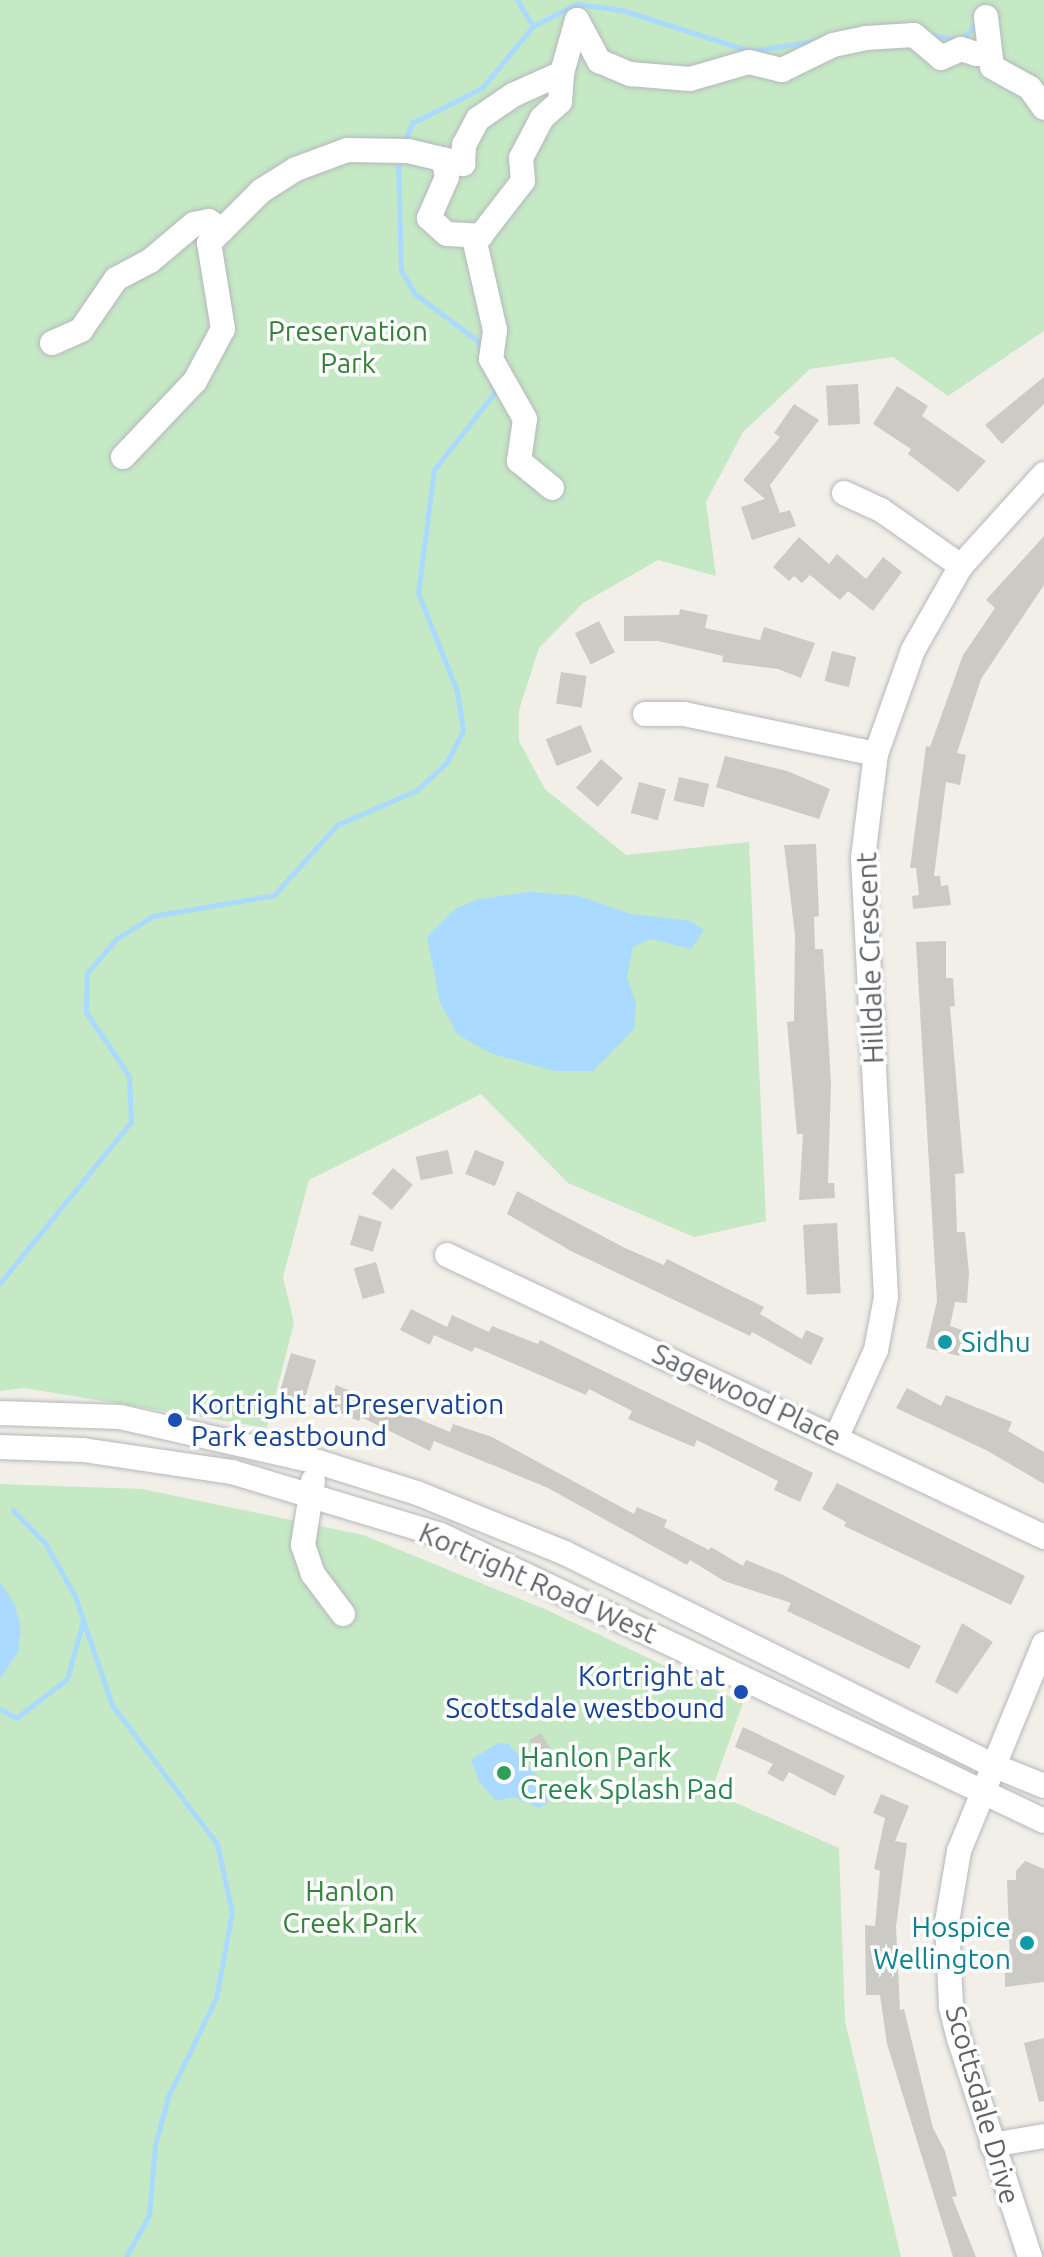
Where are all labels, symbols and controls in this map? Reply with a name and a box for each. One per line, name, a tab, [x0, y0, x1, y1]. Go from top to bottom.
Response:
park label: Preservation Park	[268, 314, 428, 380]
street label: Hilldale Crescent	[850, 852, 890, 1064]
place label: Sidhu	[961, 1325, 1031, 1359]
marker: Sidhu	[936, 1333, 954, 1351]
street label: Sagewood Place	[647, 1336, 847, 1454]
place label: Kortright at Preservation Park eastbound	[191, 1387, 504, 1453]
marker: Kortright at Preservation Park eastbound	[166, 1411, 184, 1429]
street label: Kortright Road West	[414, 1515, 662, 1651]
place label: Kortright at Scottsdale westbound	[445, 1659, 725, 1725]
marker: Kortright at Scottsdale westbound	[732, 1683, 750, 1701]
place label: Hanlon Park Creek Splash Pad	[520, 1740, 734, 1806]
marker: Hanlon Park Creek Splash Pad	[495, 1764, 513, 1782]
park label: Hanlon Creek Park	[283, 1874, 417, 1940]
place label: Hospice Wellington	[873, 1910, 1011, 1976]
marker: Hospice Wellington	[1018, 1934, 1036, 1952]
street label: Scottsdale Drive	[939, 2002, 1027, 2208]

